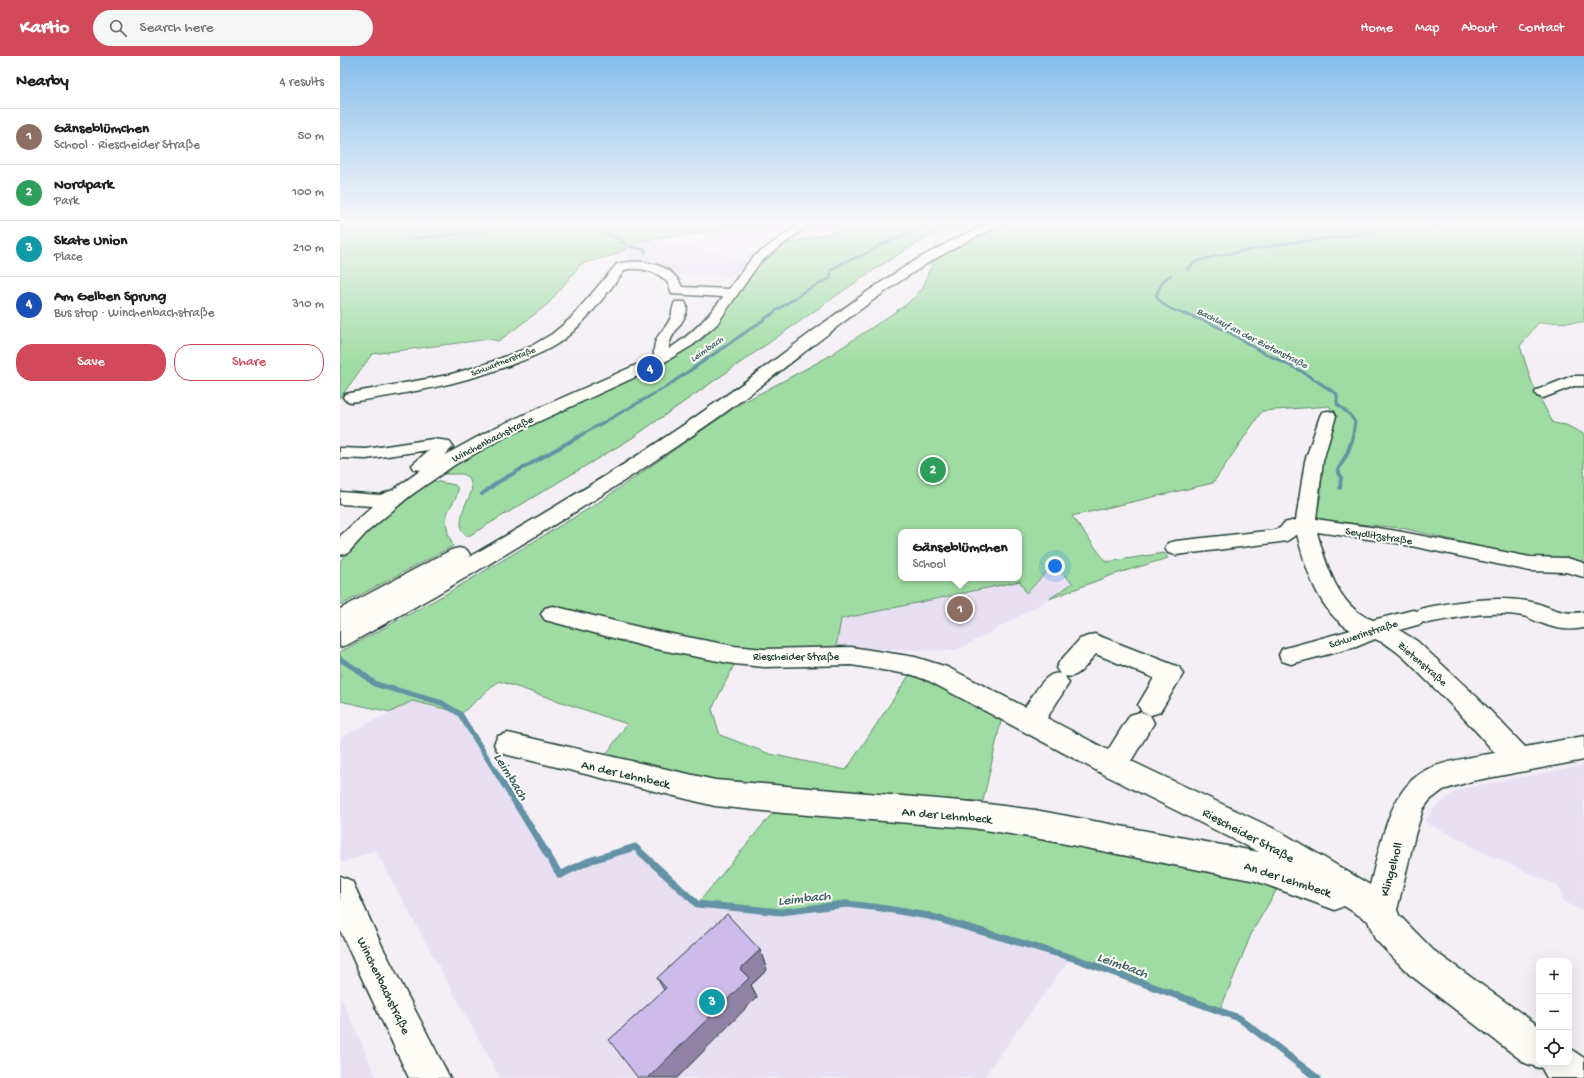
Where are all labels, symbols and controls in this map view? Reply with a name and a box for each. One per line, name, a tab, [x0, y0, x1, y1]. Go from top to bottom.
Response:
search box	[93, 10, 373, 46]
text: Kartio	[20, 17, 69, 40]
icon: search	[107, 17, 129, 39]
text: Search here	[139, 19, 213, 37]
text: Home	[1361, 20, 1393, 37]
text: Map	[1415, 20, 1439, 37]
text: About	[1461, 20, 1497, 37]
text: Contact	[1519, 20, 1564, 37]
text: Nearby	[16, 72, 69, 92]
text: 4 results	[280, 75, 324, 90]
text: Gänseblümchen	[54, 120, 149, 138]
text: 1	[26, 129, 32, 144]
text: 50 m	[297, 129, 324, 144]
text: School · Riescheider Straße	[54, 138, 200, 153]
text: Nordpark	[54, 176, 113, 194]
text: 2	[26, 185, 32, 200]
text: 100 m	[292, 185, 324, 200]
text: Park	[54, 194, 79, 209]
text: Skate Union	[54, 232, 127, 250]
text: 3	[26, 241, 32, 256]
text: 210 m	[293, 241, 324, 256]
text: Place	[54, 250, 82, 265]
text: Am Gelben Sprung	[54, 288, 166, 306]
text: 4	[26, 297, 32, 312]
text: 310 m	[292, 297, 324, 312]
text: Bus stop · Winchenbachstraße	[54, 306, 214, 321]
water label: Bachlauf an der Zietenstraße	[1195, 306, 1310, 372]
water label: Leimbach	[688, 334, 727, 365]
button: Save	[16, 344, 166, 381]
button: Share	[174, 344, 324, 381]
street label: Schwartnerstraße	[470, 345, 538, 380]
pin: 4	[637, 354, 663, 384]
street label: Winchenbachstraße	[450, 414, 536, 466]
pin: 2	[920, 455, 946, 485]
street label: Seydlitzstraße	[1344, 526, 1413, 548]
popup	[898, 529, 1022, 581]
text: Gänseblümchen	[912, 539, 1008, 557]
your location	[1045, 556, 1065, 576]
text: School	[912, 557, 946, 572]
pin: 1	[947, 594, 973, 624]
street label: Schwerinstraße	[1328, 618, 1400, 652]
street label: Zietenstraße	[1395, 640, 1449, 689]
street label: Riescheider Straße	[753, 652, 839, 664]
water label: Leimbach	[489, 750, 531, 805]
street label: An der Lehmbeck	[580, 758, 672, 793]
street label: An der Lehmbeck	[901, 805, 994, 828]
street label: Riescheider Straße	[1199, 806, 1297, 867]
street label: Klingelholl	[1378, 841, 1407, 898]
street label: An der Lehmbeck	[1242, 859, 1334, 902]
water label: Leimbach	[777, 888, 832, 911]
street label: Winchenbachstraße	[353, 935, 413, 1037]
water label: Leimbach	[1094, 949, 1150, 984]
map controls	[1536, 958, 1572, 1066]
button: +	[1536, 958, 1572, 994]
pin: 3	[699, 987, 725, 1017]
button: −	[1536, 994, 1572, 1030]
button: locate	[1536, 1030, 1572, 1066]

